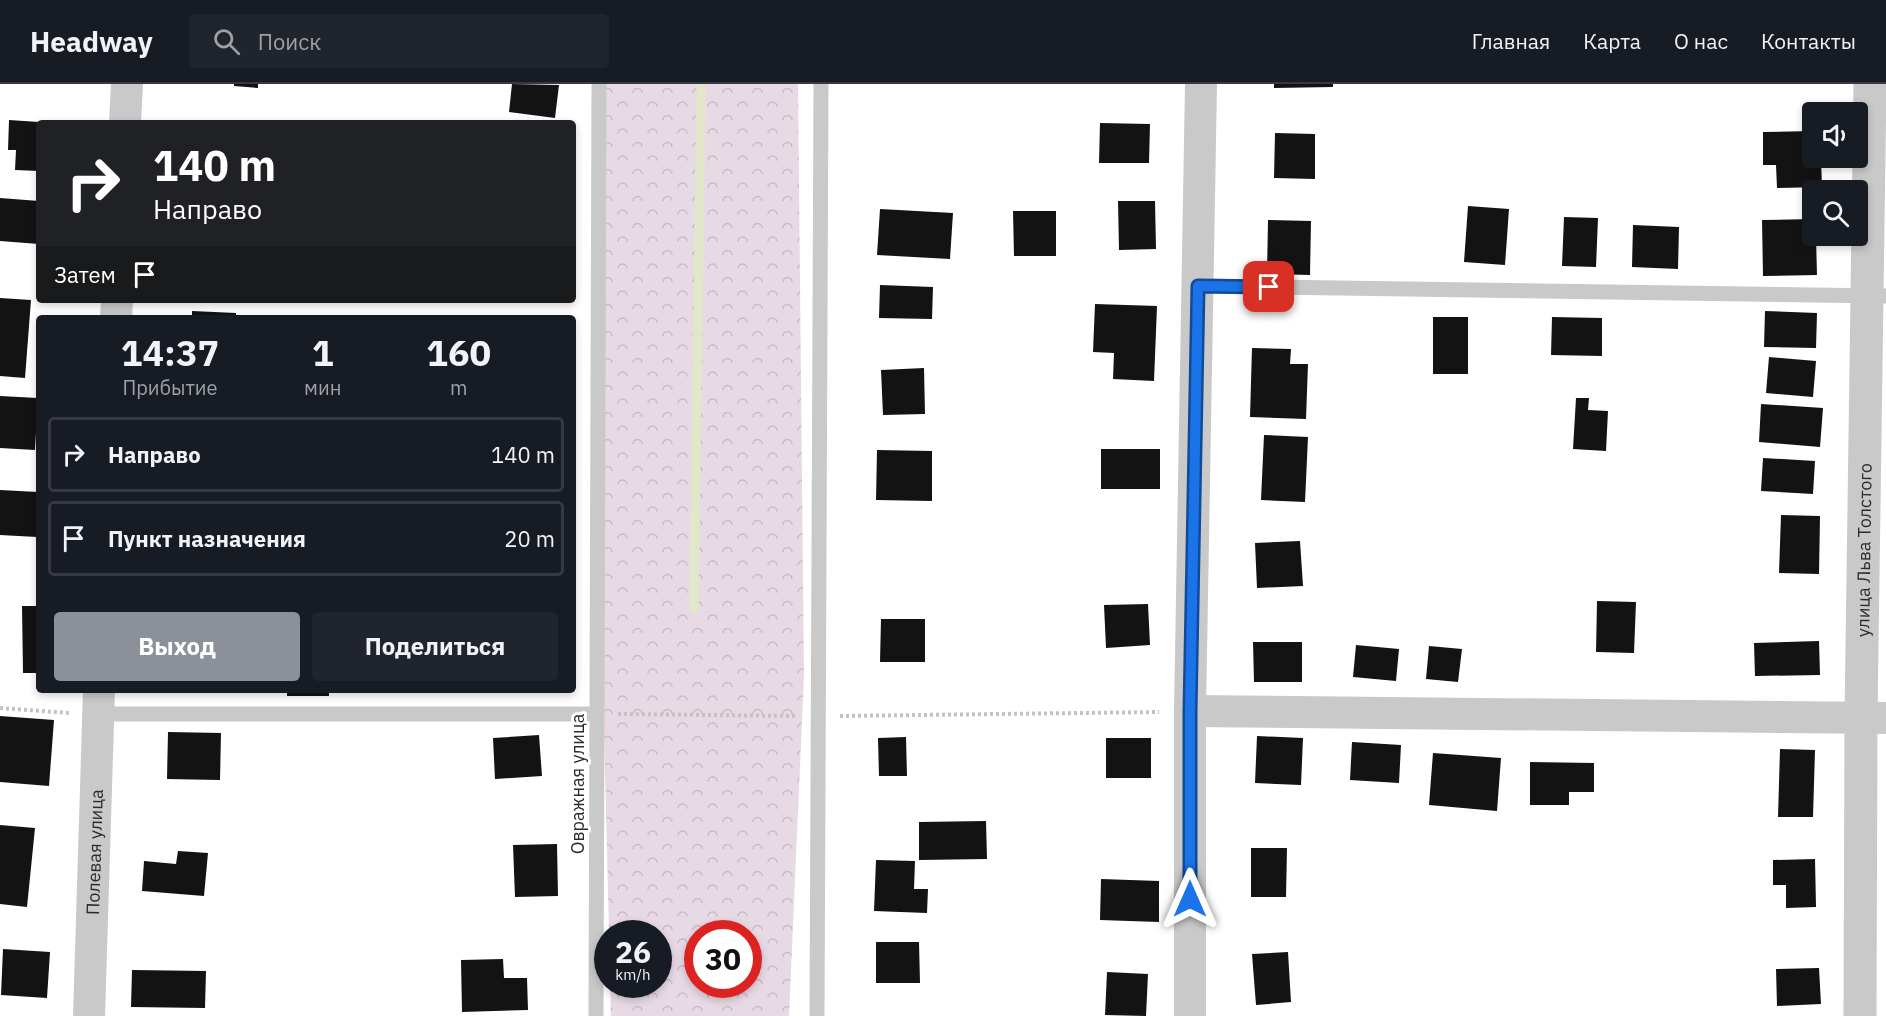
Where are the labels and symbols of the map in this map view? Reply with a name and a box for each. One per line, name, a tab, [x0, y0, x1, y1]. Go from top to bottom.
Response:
pin	[1243, 261, 1294, 312]
street label: улица Льва Толстого	[1851, 463, 1876, 637]
street label: Овражная улица	[566, 713, 589, 854]
street label: Полевая улица	[81, 788, 107, 915]
position arrow	[1158, 867, 1222, 931]
speed limit sign: 30	[684, 920, 762, 998]

